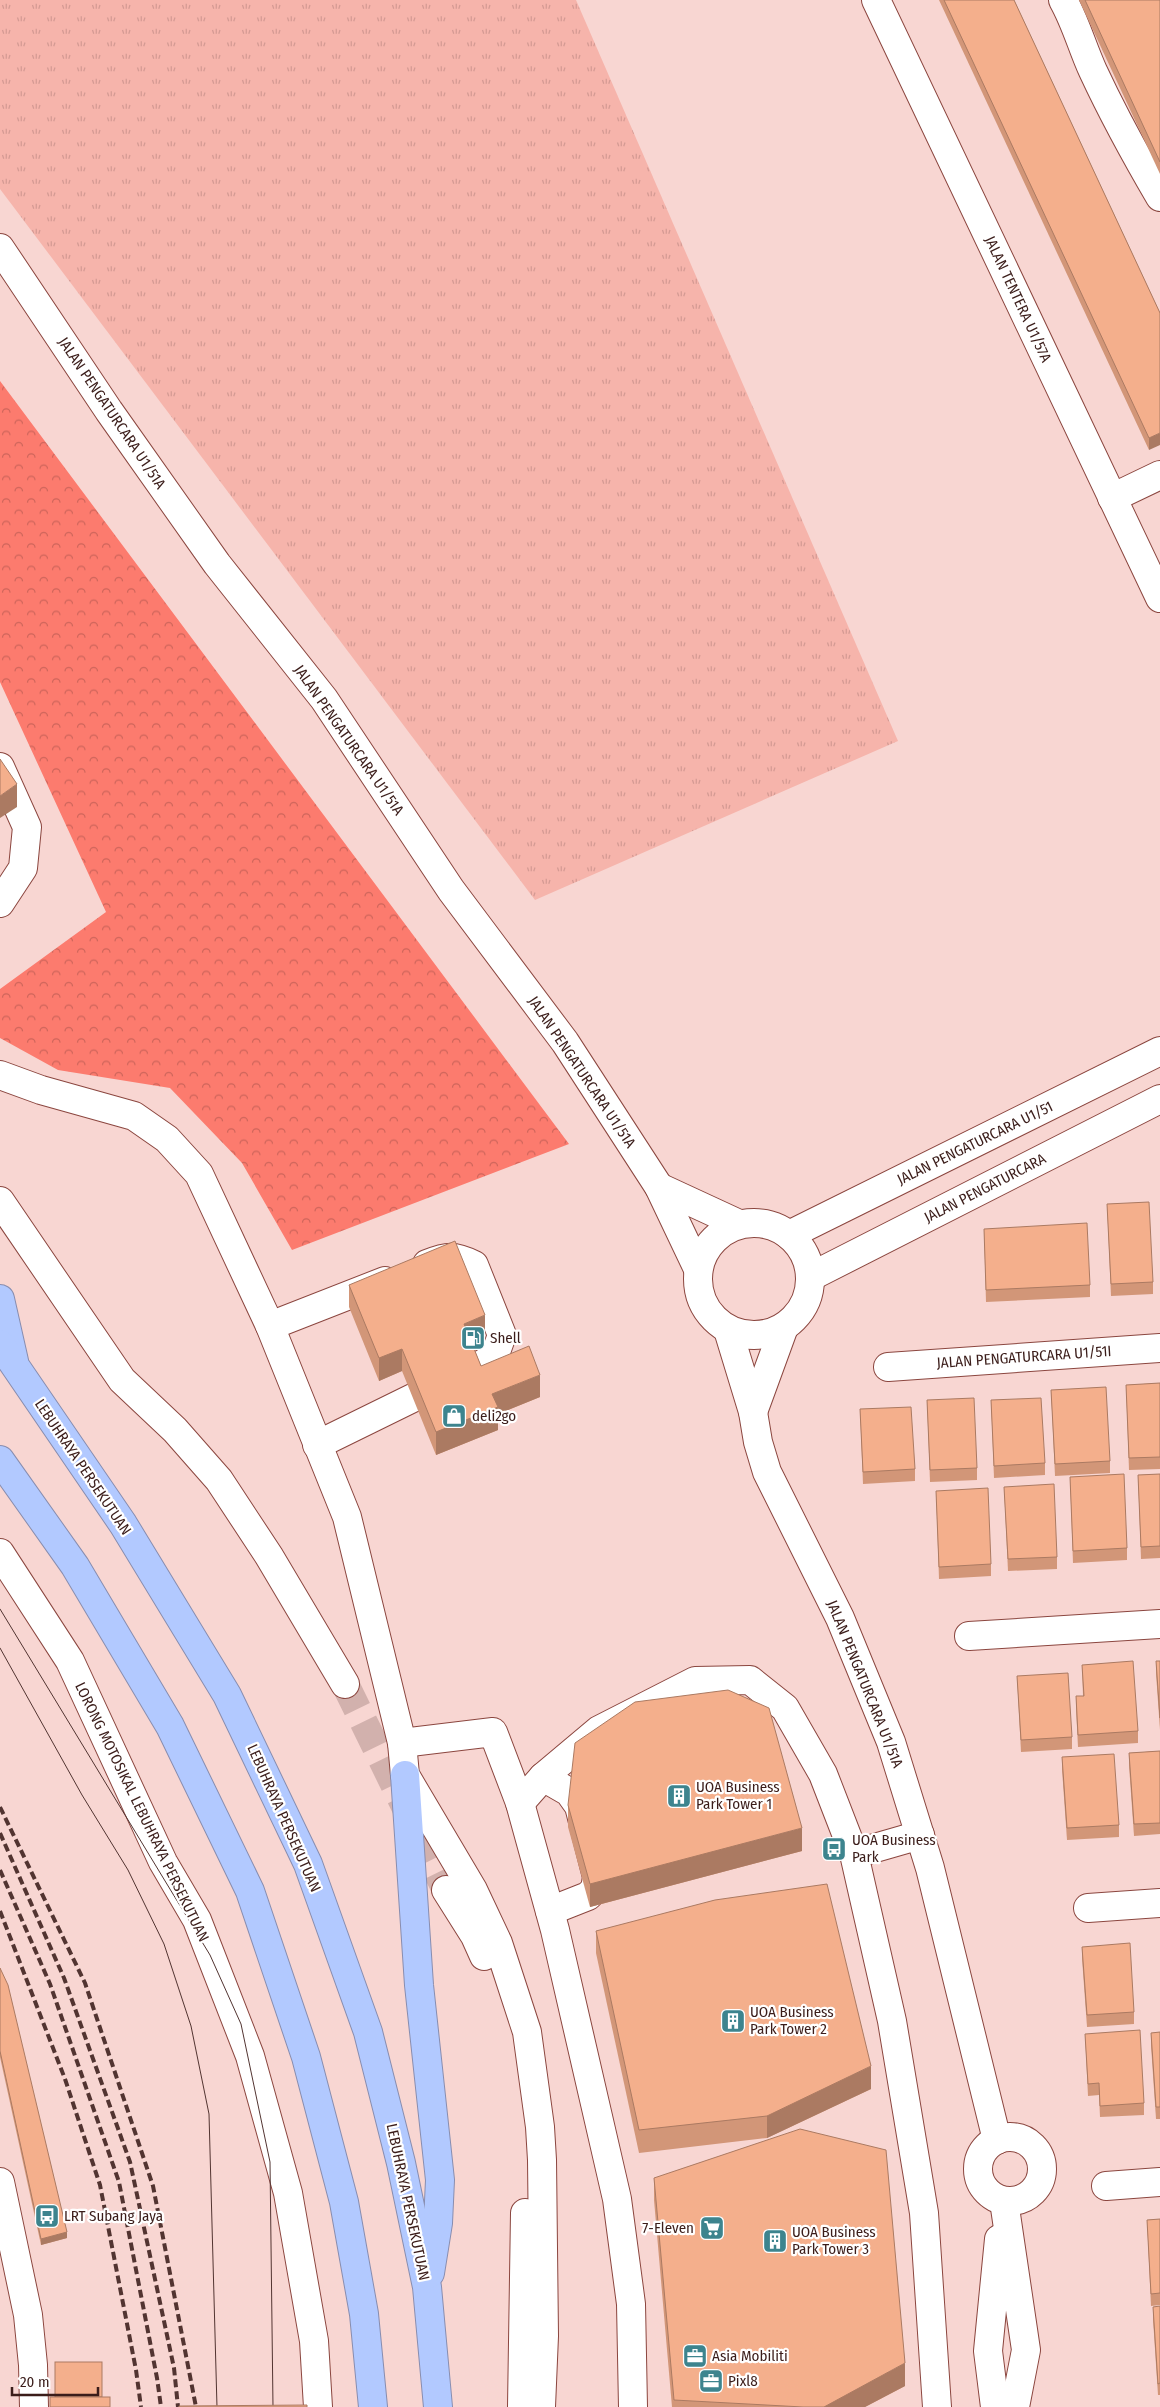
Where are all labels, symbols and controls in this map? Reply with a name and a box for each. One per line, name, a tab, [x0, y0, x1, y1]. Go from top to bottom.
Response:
street label: JALAN TENTERA U1/57A	[981, 233, 1055, 365]
street label: JALAN PENGATURCARA U1/51A	[54, 334, 170, 492]
street label: JALAN PENGATURCARA U1/51A	[290, 661, 408, 819]
street label: JALAN PENGATURCARA U1/51A	[524, 993, 640, 1151]
street label: JALAN PENGATURCARA U1/51	[894, 1097, 1056, 1189]
street label: JALAN PENGATURCARA	[921, 1150, 1049, 1226]
fuel station icon: Shell	[460, 1325, 486, 1351]
place label: Shell	[490, 1329, 521, 1347]
street label: JALAN PENGATURCARA U1/51I	[936, 1342, 1112, 1372]
street label: LEBUHRAYA PERSEKUTUAN	[31, 1396, 135, 1538]
shop icon: deli2go	[441, 1403, 467, 1429]
place label: deli2go	[472, 1407, 516, 1425]
street label: JALAN PENGATURCARA U1/51A	[823, 1598, 907, 1770]
street label: LORONG MOTOSIKAL LEBUHRAYA PERSEKUTUAN	[71, 1679, 213, 1945]
street label: LEBUHRAYA PERSEKUTUAN	[243, 1741, 325, 1895]
place label: UOA Business Park Tower 1	[696, 1778, 780, 1813]
building icon: UOA Business Park Tower 1	[666, 1783, 692, 1809]
place label: UOA Business Park	[852, 1831, 936, 1866]
bus stop icon: UOA Business Park	[821, 1836, 847, 1862]
place label: UOA Business Park Tower 2	[750, 2003, 834, 2038]
building icon: UOA Business Park Tower 2	[720, 2008, 746, 2034]
street label: LEBUHRAYA PERSEKUTUAN	[383, 2122, 433, 2282]
bus stop icon: LRT Subang Jaya	[34, 2203, 60, 2229]
place label: LRT Subang Jaya	[64, 2207, 163, 2225]
supermarket icon: 7-Eleven	[699, 2215, 725, 2241]
place label: 7-Eleven	[642, 2219, 694, 2237]
place label: UOA Business Park Tower 3	[792, 2223, 876, 2258]
building icon: UOA Business Park Tower 3	[762, 2228, 788, 2254]
office icon: Asia Mobiliti	[682, 2343, 708, 2369]
place label: Asia Mobiliti	[712, 2347, 788, 2365]
scale bar	[12, 2364, 99, 2396]
office icon: Pixl8	[698, 2368, 724, 2394]
place label: Pixl8	[728, 2372, 758, 2390]
text: 20 m	[20, 2373, 50, 2391]

